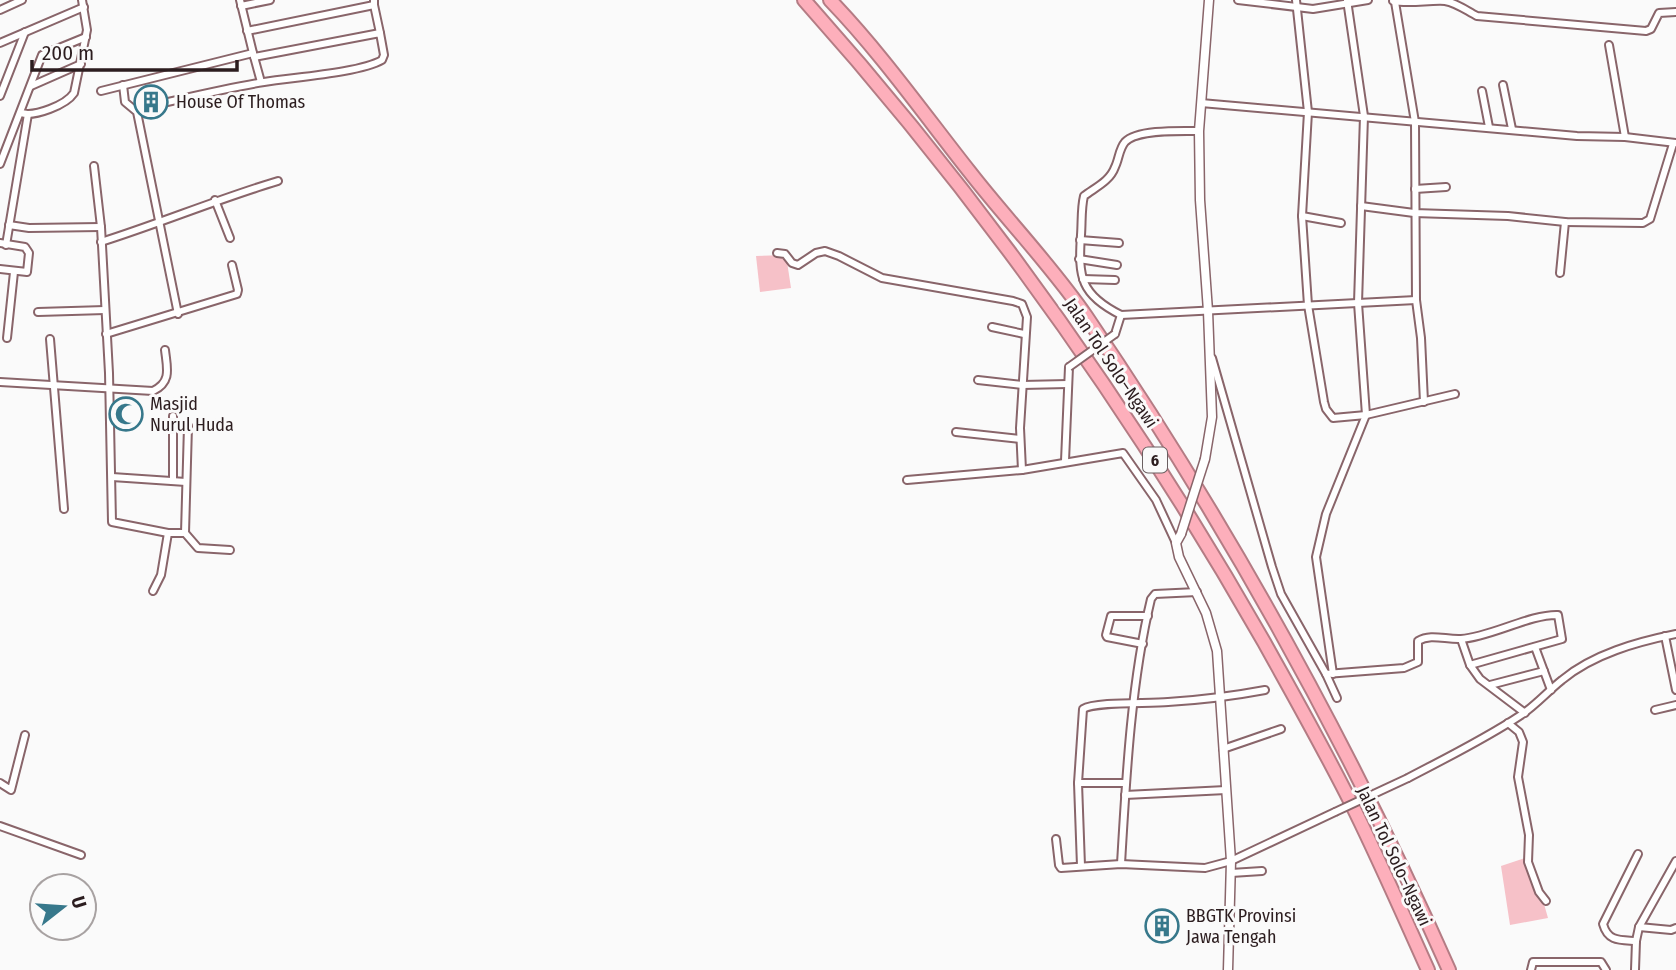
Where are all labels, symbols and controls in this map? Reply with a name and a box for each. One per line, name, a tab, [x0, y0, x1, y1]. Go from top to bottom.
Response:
scale bar	[32, 28, 236, 72]
text: 200 m	[42, 40, 94, 66]
building icon: House Of Thomas	[132, 83, 170, 121]
place label: House Of Thomas	[176, 91, 305, 113]
street label: Jalan Tol Solo–Ngawi	[1059, 294, 1163, 432]
place label: Masjid Nurul Huda	[150, 393, 234, 436]
mosque icon: Masjid Nurul Huda	[107, 395, 145, 433]
road number: 6	[1143, 447, 1167, 472]
street label: Jalan Tol Solo–Ngawi	[1352, 783, 1436, 929]
north arrow	[28, 872, 98, 942]
text: U	[66, 893, 91, 911]
place label: BBGTK Provinsi Jawa Tengah	[1186, 905, 1296, 948]
building icon: BBGTK Provinsi Jawa Tengah	[1143, 907, 1181, 945]

